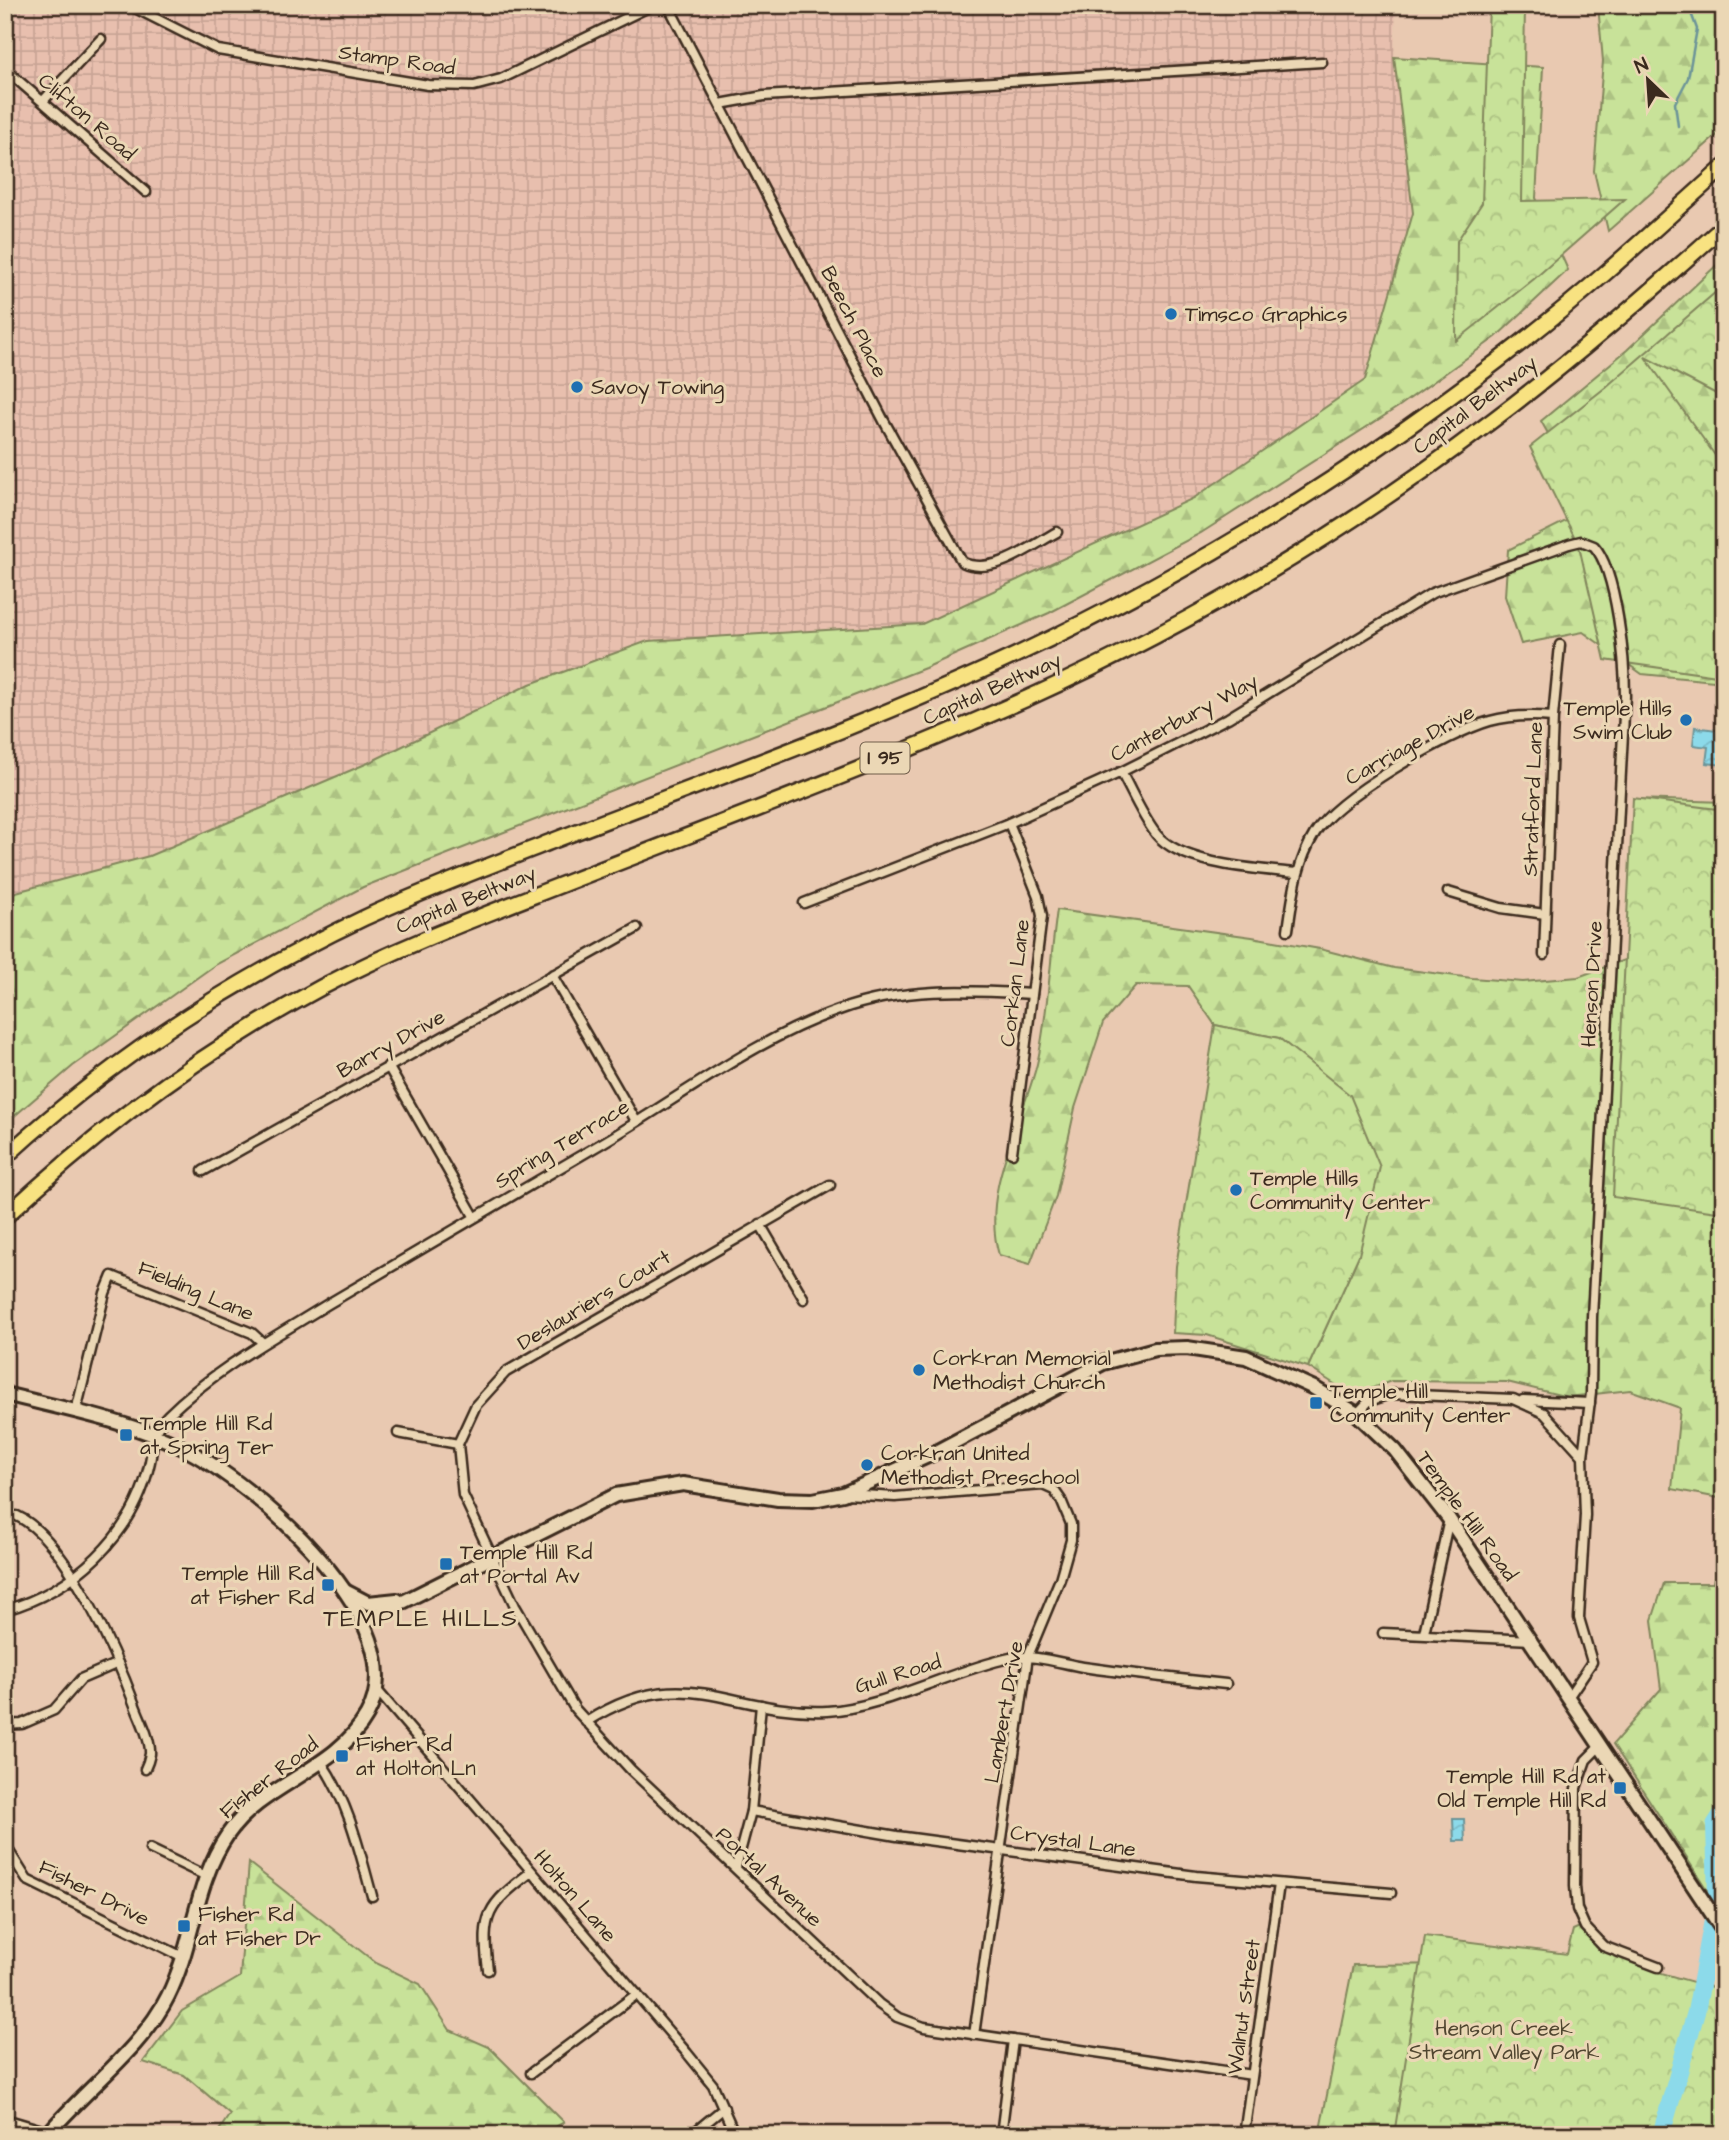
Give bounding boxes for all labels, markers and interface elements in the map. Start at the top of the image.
street label: Stamp Road [337,37,457,84]
north arrow [1614,46,1684,116]
text: N [1630,51,1653,81]
street label: Clifton Road [32,66,142,168]
street label: Beech Place [813,261,895,383]
place label: Timsco Graphics [1185,300,1348,330]
marker: Timsco Graphics [1163,306,1179,322]
street label: Capital Beltway [1407,348,1545,463]
place label: Savoy Towing [591,373,724,404]
marker: Savoy Towing [569,379,585,395]
street label: Capital Beltway [918,645,1067,734]
street label: Canterbury Way [1105,667,1264,771]
place label: Temple Hills Swim Club [1563,694,1672,747]
street label: Carriage Drive [1340,697,1481,794]
marker: Temple Hills Swim Club [1678,712,1694,728]
street label: Stratford Lane [1516,721,1550,877]
road number: I 95 [860,743,910,774]
street label: Capital Beltway [392,859,541,943]
street label: Corkan Lane [993,918,1037,1048]
street label: Henson Drive [1574,920,1610,1048]
street label: Barry Drive [332,1002,451,1087]
street label: Spring Terrace [489,1092,636,1197]
place label: Temple Hills Community Center [1250,1164,1431,1219]
marker: Temple Hills Community Center [1228,1182,1244,1198]
street label: Deslauriers Court [512,1242,677,1357]
street label: Fielding Lane [133,1254,258,1330]
place label: Corkran Memorial Methodist Church [933,1344,1111,1397]
marker: Corkran Memorial Methodist Church [911,1362,927,1378]
place label: Temple Hill Community Center [1330,1377,1511,1432]
marker: Temple Hill Community Center [1308,1395,1324,1411]
place label: Temple Hill Rd at Spring Ter [140,1409,274,1464]
marker: Temple Hill Rd at Spring Ter [118,1427,134,1443]
place label: Corkran United Methodist Preschool [881,1439,1079,1492]
street label: Temple Hill Road [1409,1445,1524,1588]
marker: Corkran United Methodist Preschool [859,1457,875,1473]
place label: Temple Hill Rd at Portal Av [460,1538,592,1591]
marker: Temple Hill Rd at Portal Av [438,1556,454,1572]
place label: Temple Hill Rd at Fisher Rd [182,1559,314,1612]
marker: Temple Hill Rd at Fisher Rd [320,1577,336,1593]
district label: TEMPLE HILLS [323,1602,519,1636]
street label: Lambert Drive [977,1639,1031,1785]
street label: Gull Road [851,1647,945,1701]
street label: Fisher Road [213,1730,325,1826]
place label: Fisher Rd at Holton Ln [356,1730,476,1783]
marker: Fisher Rd at Holton Ln [334,1748,350,1764]
place label: Temple Hill Rd at Old Temple Hill Rd [1437,1762,1607,1816]
marker: Temple Hill Rd at Old Temple Hill Rd [1612,1780,1628,1796]
street label: Crystal Lane [1008,1818,1138,1866]
street label: Portal Avenue [709,1820,829,1934]
street label: Holton Lane [527,1843,623,1949]
street label: Fisher Drive [34,1853,154,1933]
place label: Fisher Rd at Fisher Dr [198,1900,321,1953]
marker: Fisher Rd at Fisher Dr [176,1918,192,1934]
street label: Walnut Street [1220,1937,1268,2077]
park label: Henson Creek Stream Valley Park [1409,2014,1599,2069]

